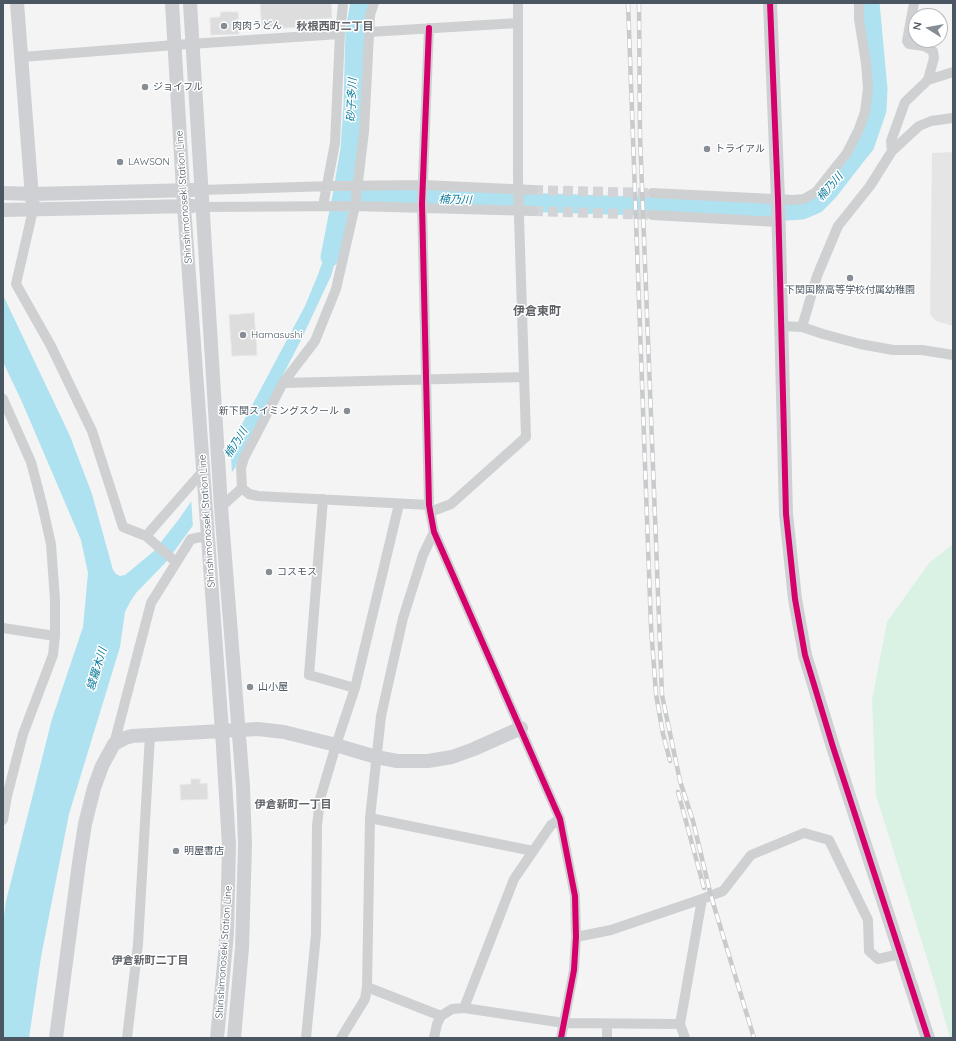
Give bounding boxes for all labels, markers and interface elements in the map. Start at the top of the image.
north arrow [908,8,948,48]
place label: 肉肉うどん [232,20,282,32]
district label: 秋根西町二丁目 [297,20,373,34]
marker: 肉肉うどん [219,21,229,31]
text: N [910,21,925,31]
water label: 砂子多川 [344,78,360,122]
place label: ジョイフル [153,81,203,93]
marker: ジョイフル [140,82,150,92]
street label: Shinshimonoseki Station Line [173,130,195,264]
place label: トライアル [715,143,765,155]
marker: トライアル [702,144,712,154]
place label: LAWSON [128,156,170,168]
marker: LAWSON [115,157,125,167]
water label: 楠乃川 [814,170,846,204]
water label: 楠乃川 [438,193,472,207]
marker: 下関国際高等学校付属幼稚園 [845,273,855,283]
place label: 下関国際高等学校付属幼稚園 [785,284,915,296]
district label: 伊倉東町 [513,304,561,318]
place label: Hamasushi [251,329,302,341]
marker: Hamasushi [238,330,248,340]
place label: 新下関スイミングスクール [219,405,339,417]
marker: 新下関スイミングスクール [342,406,352,416]
water label: 楠乃川 [222,426,250,460]
street label: Shinshimonoseki Station Line [196,454,218,588]
place label: コスモス [277,566,317,578]
marker: コスモス [264,567,274,577]
water label: 綾羅木川 [84,646,110,692]
place label: 山小屋 [258,681,288,693]
marker: 山小屋 [245,682,255,692]
district label: 伊倉新町一丁目 [255,798,331,812]
place label: 明屋書店 [184,845,224,857]
marker: 明屋書店 [171,846,181,856]
street label: Shinshimonoseki Station Line [213,885,235,1019]
district label: 伊倉新町二丁目 [112,954,188,968]

